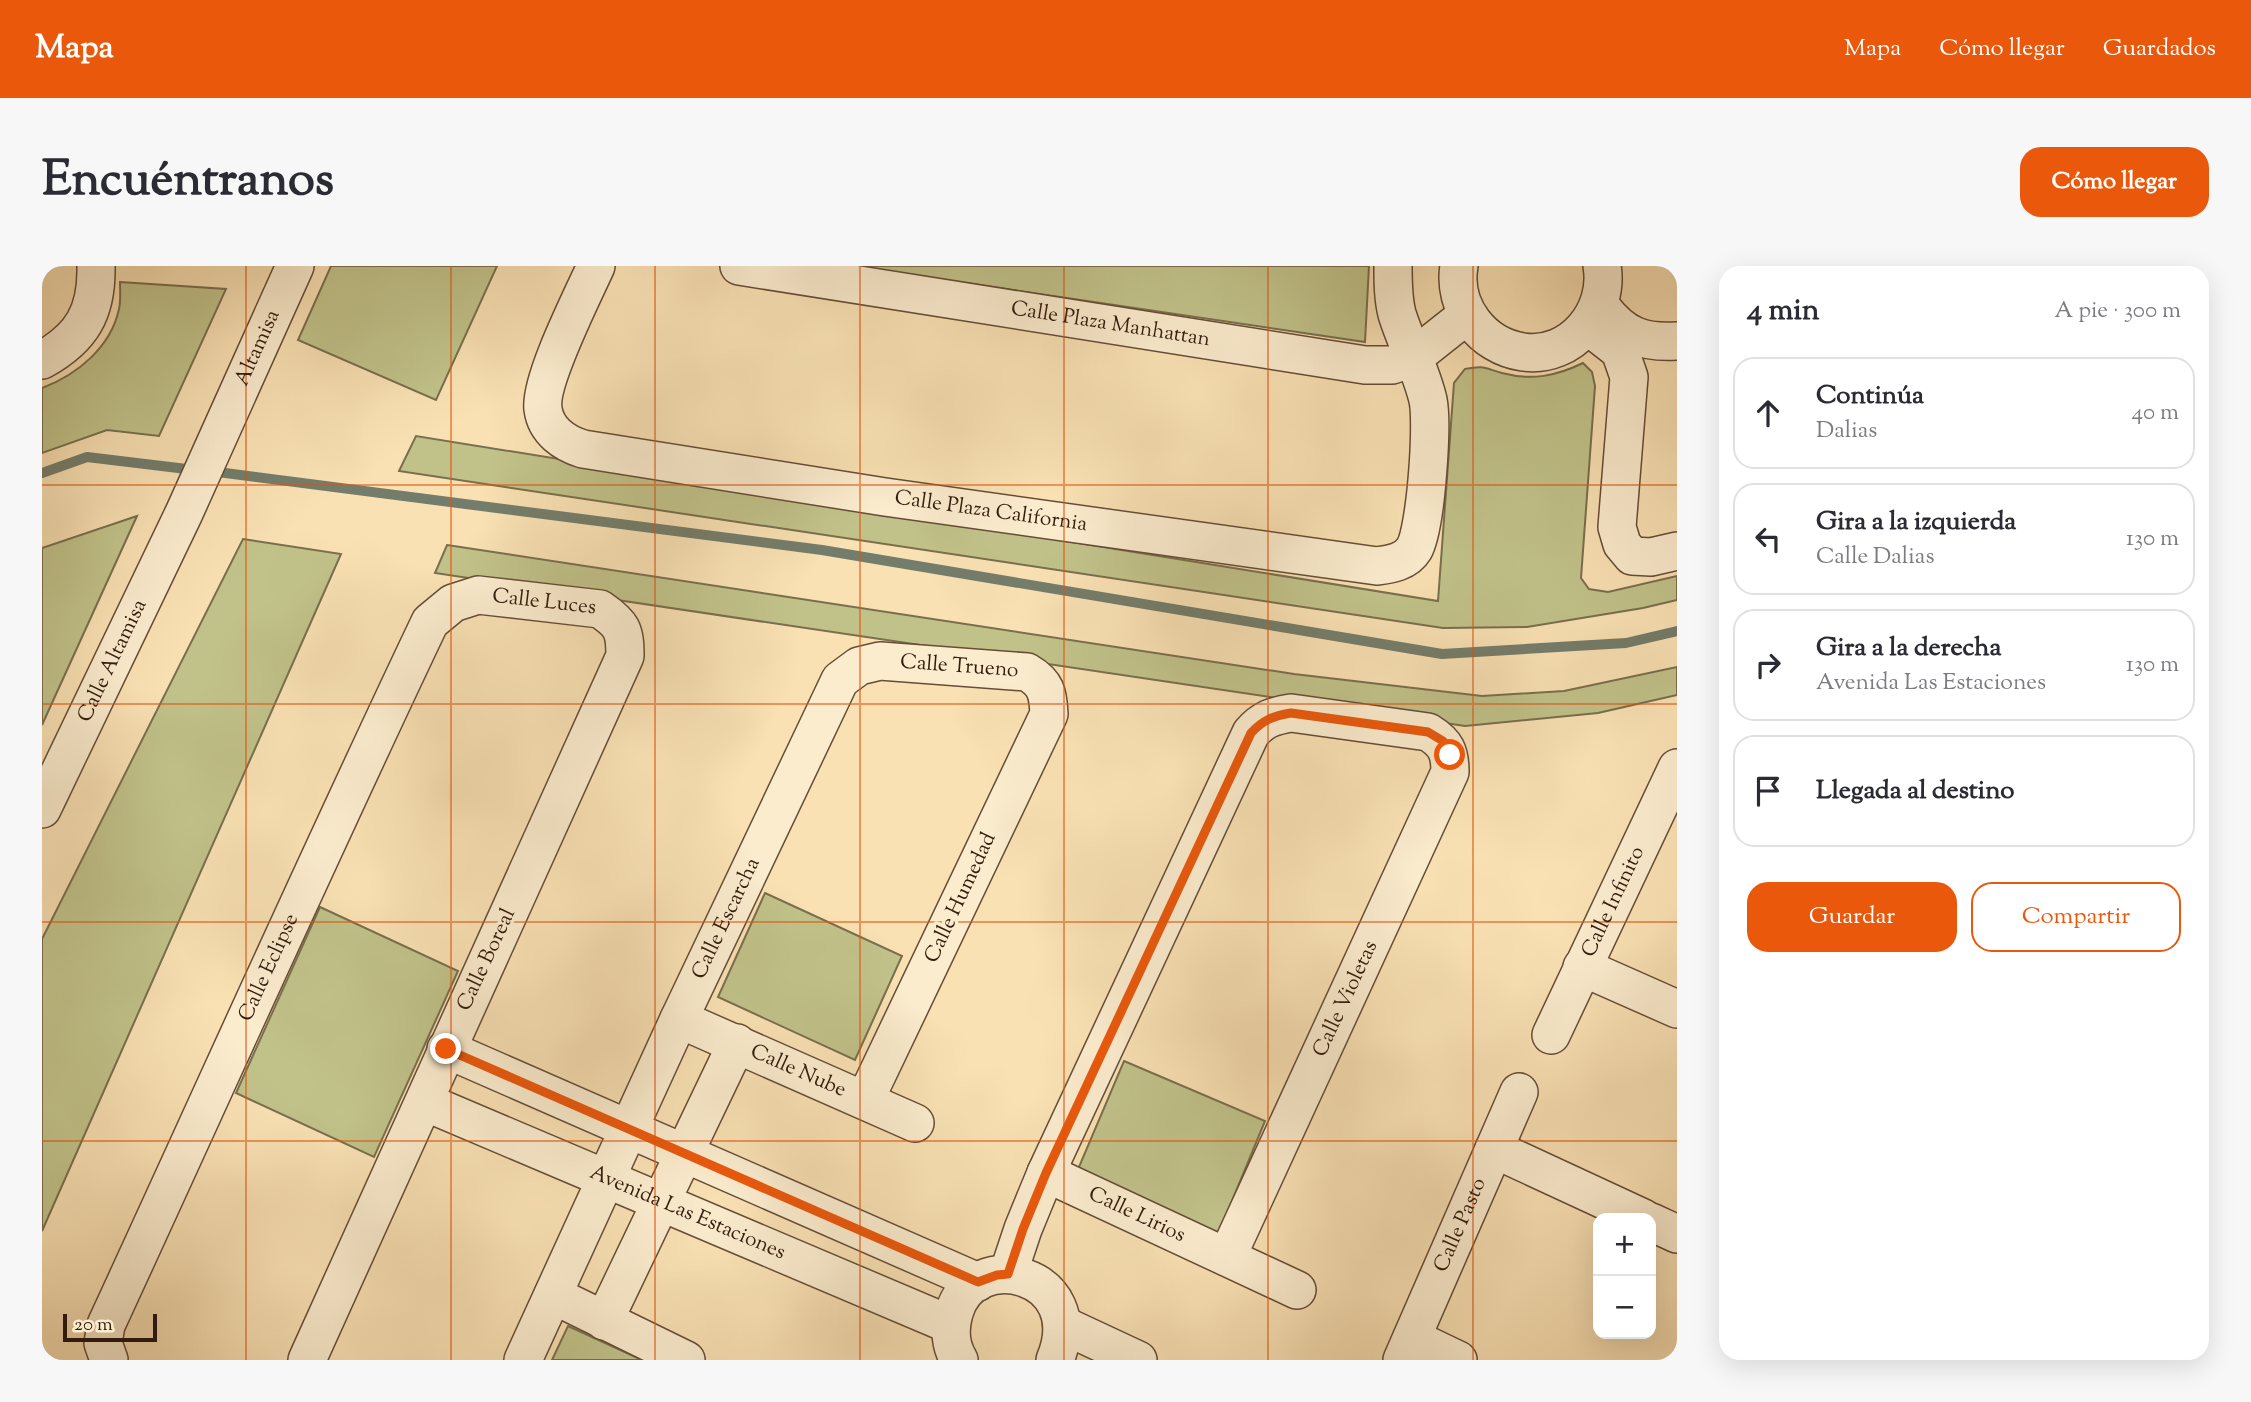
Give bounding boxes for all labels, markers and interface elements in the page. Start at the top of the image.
text: Mapa [35,25,114,73]
text: Mapa [1844,32,1901,66]
text: Cómo llegar [1939,32,2065,66]
text: Guardados [2103,32,2216,66]
text: Encuéntranos [42,147,334,217]
button: Cómo llegar [2020,147,2209,217]
text: 4 min [1747,290,1820,333]
street label: Calle Plaza Manhattan [1009,294,1212,355]
text: A pie · 300 m [2055,295,2181,328]
street label: Altamisa [228,305,288,391]
text: Continúa [1816,378,1924,415]
icon: ahead [1749,394,1787,432]
text: 40 m [2132,397,2179,430]
text: Dalias [1816,415,1877,448]
street label: Calle Plaza California [893,484,1089,540]
text: Gira a la izquierda [1816,504,2016,541]
icon: left [1749,520,1787,558]
text: 130 m [2126,523,2179,556]
text: Calle Dalias [1816,541,1934,574]
street label: Calle Luces [491,582,598,623]
street label: Calle Altamisa [71,594,155,728]
text: Gira a la derecha [1816,630,2001,667]
icon: right [1749,646,1787,684]
street label: Calle Trueno [899,648,1020,686]
text: 130 m [2126,649,2179,682]
text: Avenida Las Estaciones [1816,667,2046,700]
route start [1434,739,1465,770]
icon: arrive [1749,772,1787,810]
text: Llegada al destino [1816,773,2014,810]
street label: Calle Humedad [918,828,1004,968]
street label: Calle Infinito [1575,841,1653,963]
street label: Calle Escarcha [685,853,768,984]
button: Guardar [1747,882,1957,952]
button: Compartir [1971,882,2181,952]
street label: Calle Boreal [450,904,524,1016]
street label: Calle Eclipse [232,909,307,1027]
street label: Calle Violetas [1306,936,1386,1062]
route end [430,1033,461,1064]
street label: Calle Nube [745,1037,851,1106]
street label: Avenida Las Estaciones [585,1158,790,1268]
street label: Calle Pasto [1427,1173,1495,1277]
street label: Calle Lirios [1083,1180,1190,1251]
map controls [1593,1213,1656,1339]
button: + [1593,1213,1656,1276]
button: − [1593,1276,1656,1339]
scale bar [63,1311,158,1343]
text: 20 m [74,1312,113,1339]

